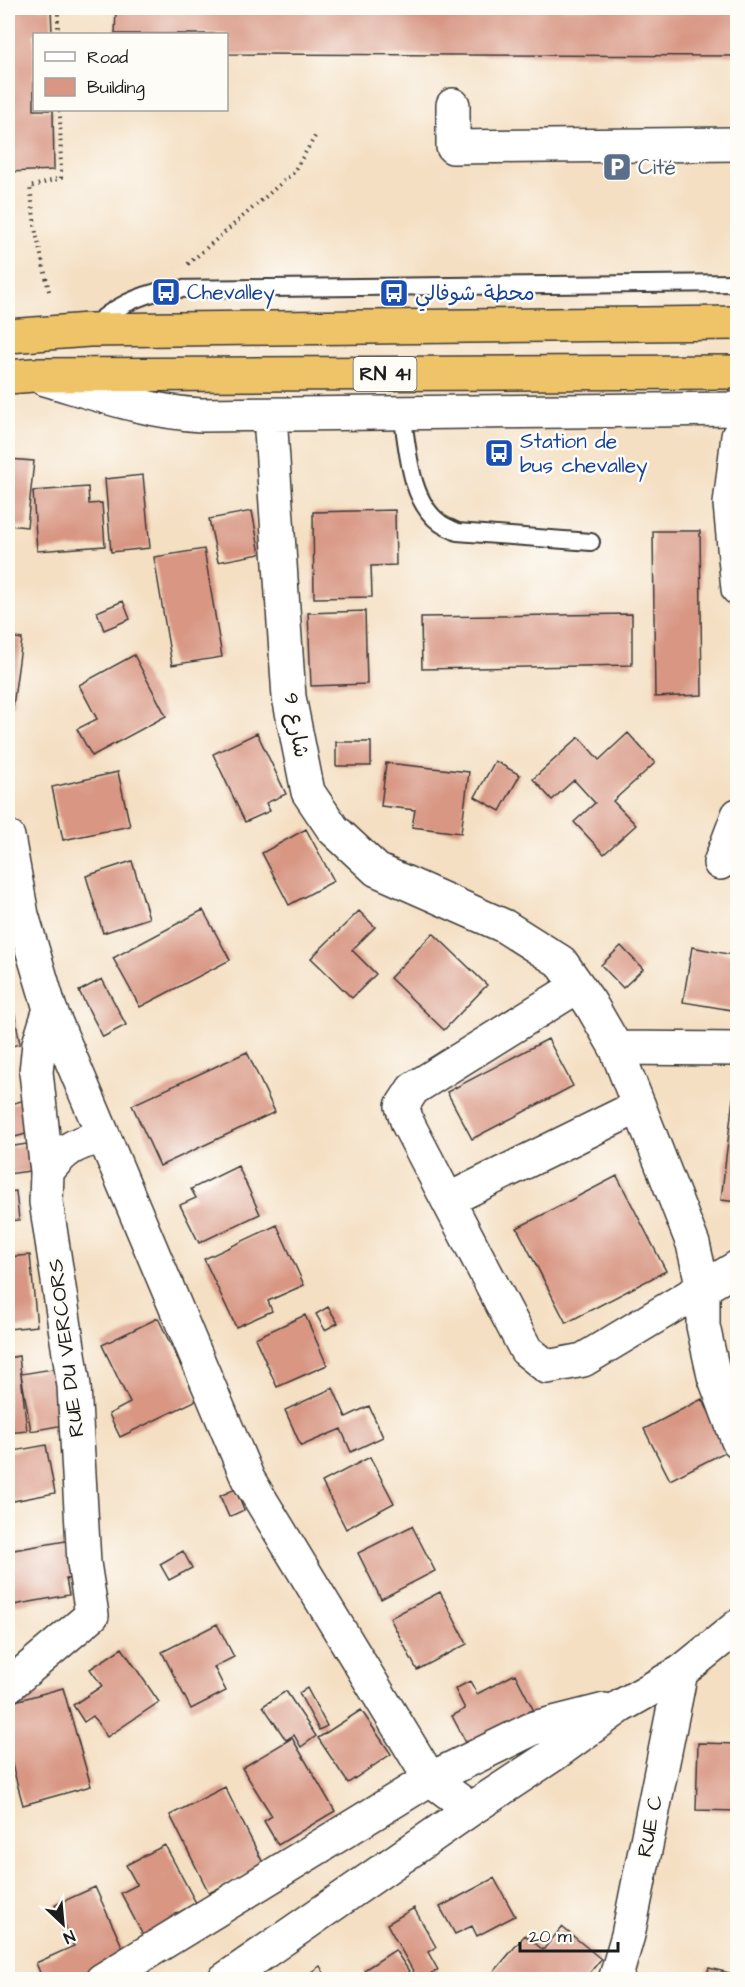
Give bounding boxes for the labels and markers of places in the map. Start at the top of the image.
parking icon: Cité [601,151,633,183]
place label: Cité [638,153,676,182]
bus stop icon: Chevalley [150,276,182,308]
bus stop icon: محطة شوفالي [378,277,410,309]
place label: Chevalley [187,278,275,309]
place label: محطة شوفالي [415,279,535,312]
place label: Station de bus chevalley [520,427,648,482]
bus stop icon: Station de bus chevalley [483,437,515,469]

